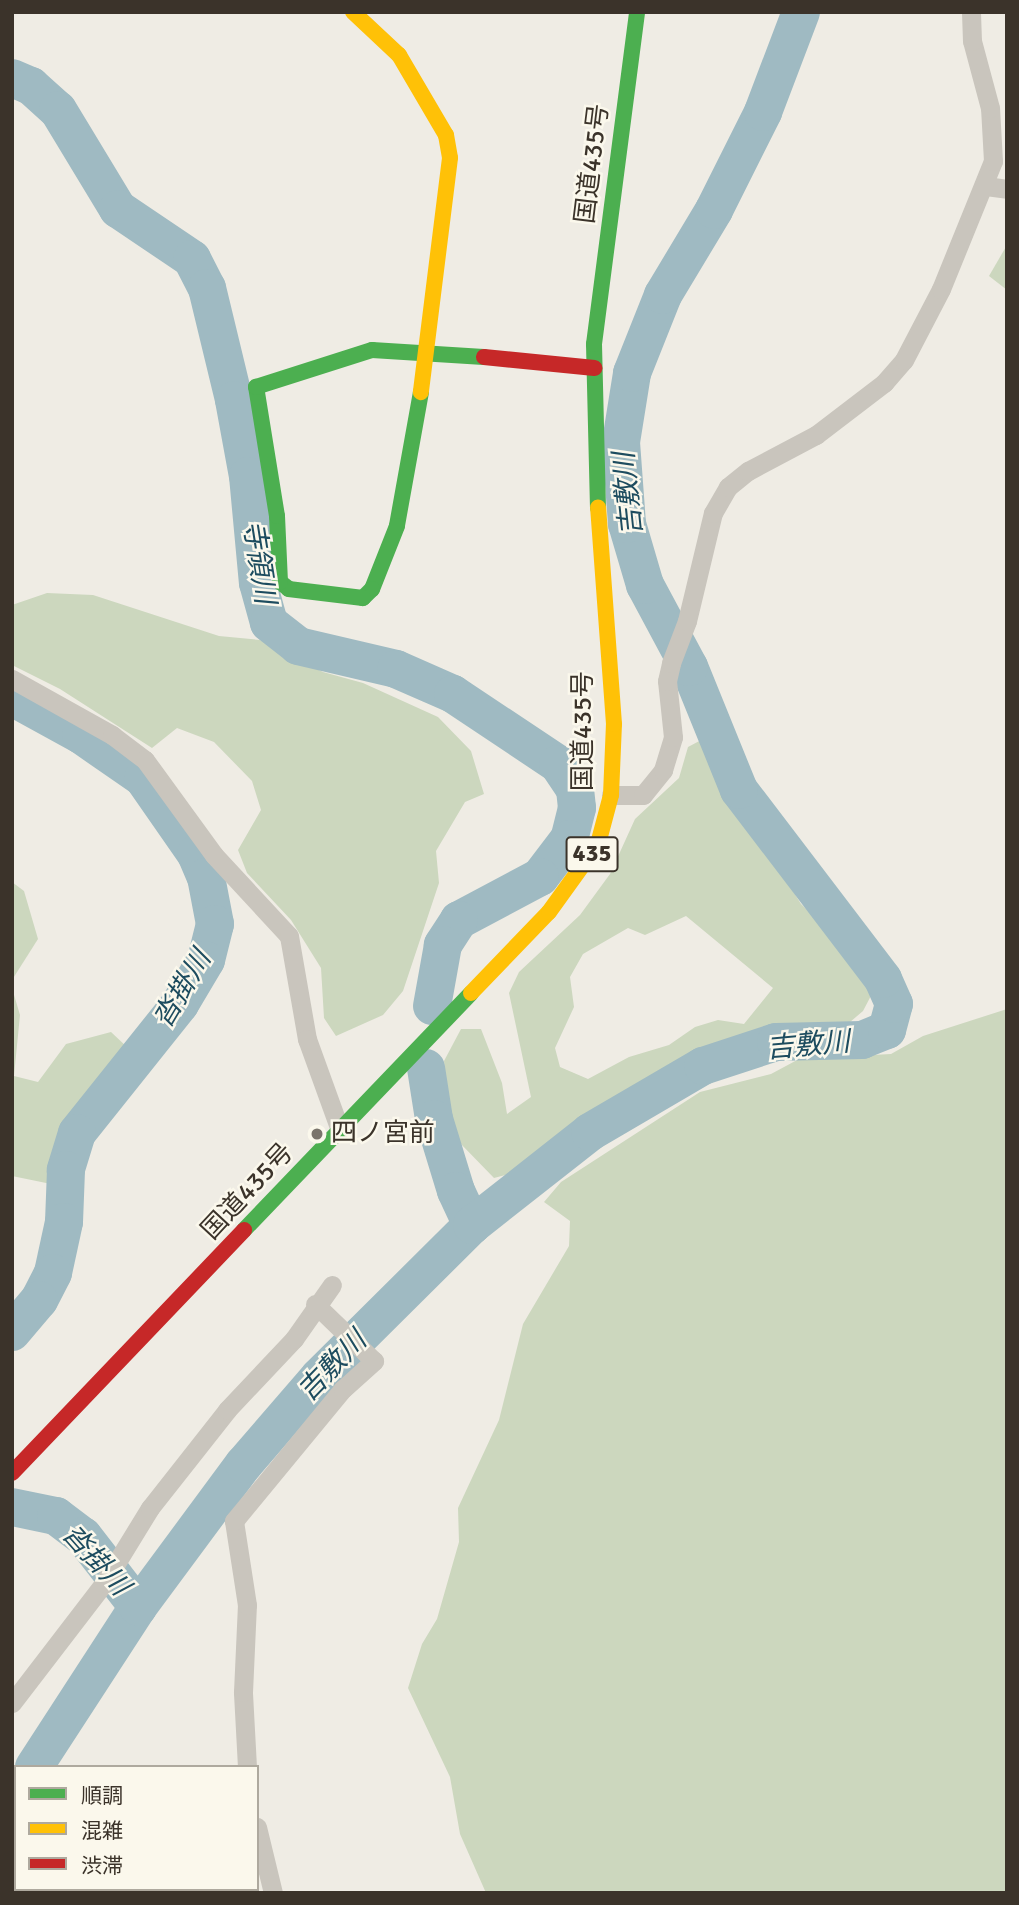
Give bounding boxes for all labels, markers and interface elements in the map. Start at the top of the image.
street label: 国道435号 [570,102,616,226]
water label: 吉敷川 [607,450,649,538]
water label: 寺領川 [236,518,282,606]
street label: 国道435号 [568,671,600,791]
road number: 435 [564,834,620,874]
water label: 沓掛川 [146,944,218,1034]
water label: 吉敷川 [765,1025,851,1065]
place label: 四ノ宮前 [331,1118,435,1150]
marker: 四ノ宮前 [309,1126,325,1142]
street label: 国道435号 [196,1137,300,1247]
water label: 吉敷川 [291,1324,373,1408]
water label: 沓掛川 [55,1518,137,1602]
legend [14,1765,259,1891]
text: 順調 [81,1783,123,1809]
text: 混雑 [81,1818,123,1844]
text: 渋滞 [81,1853,123,1879]

